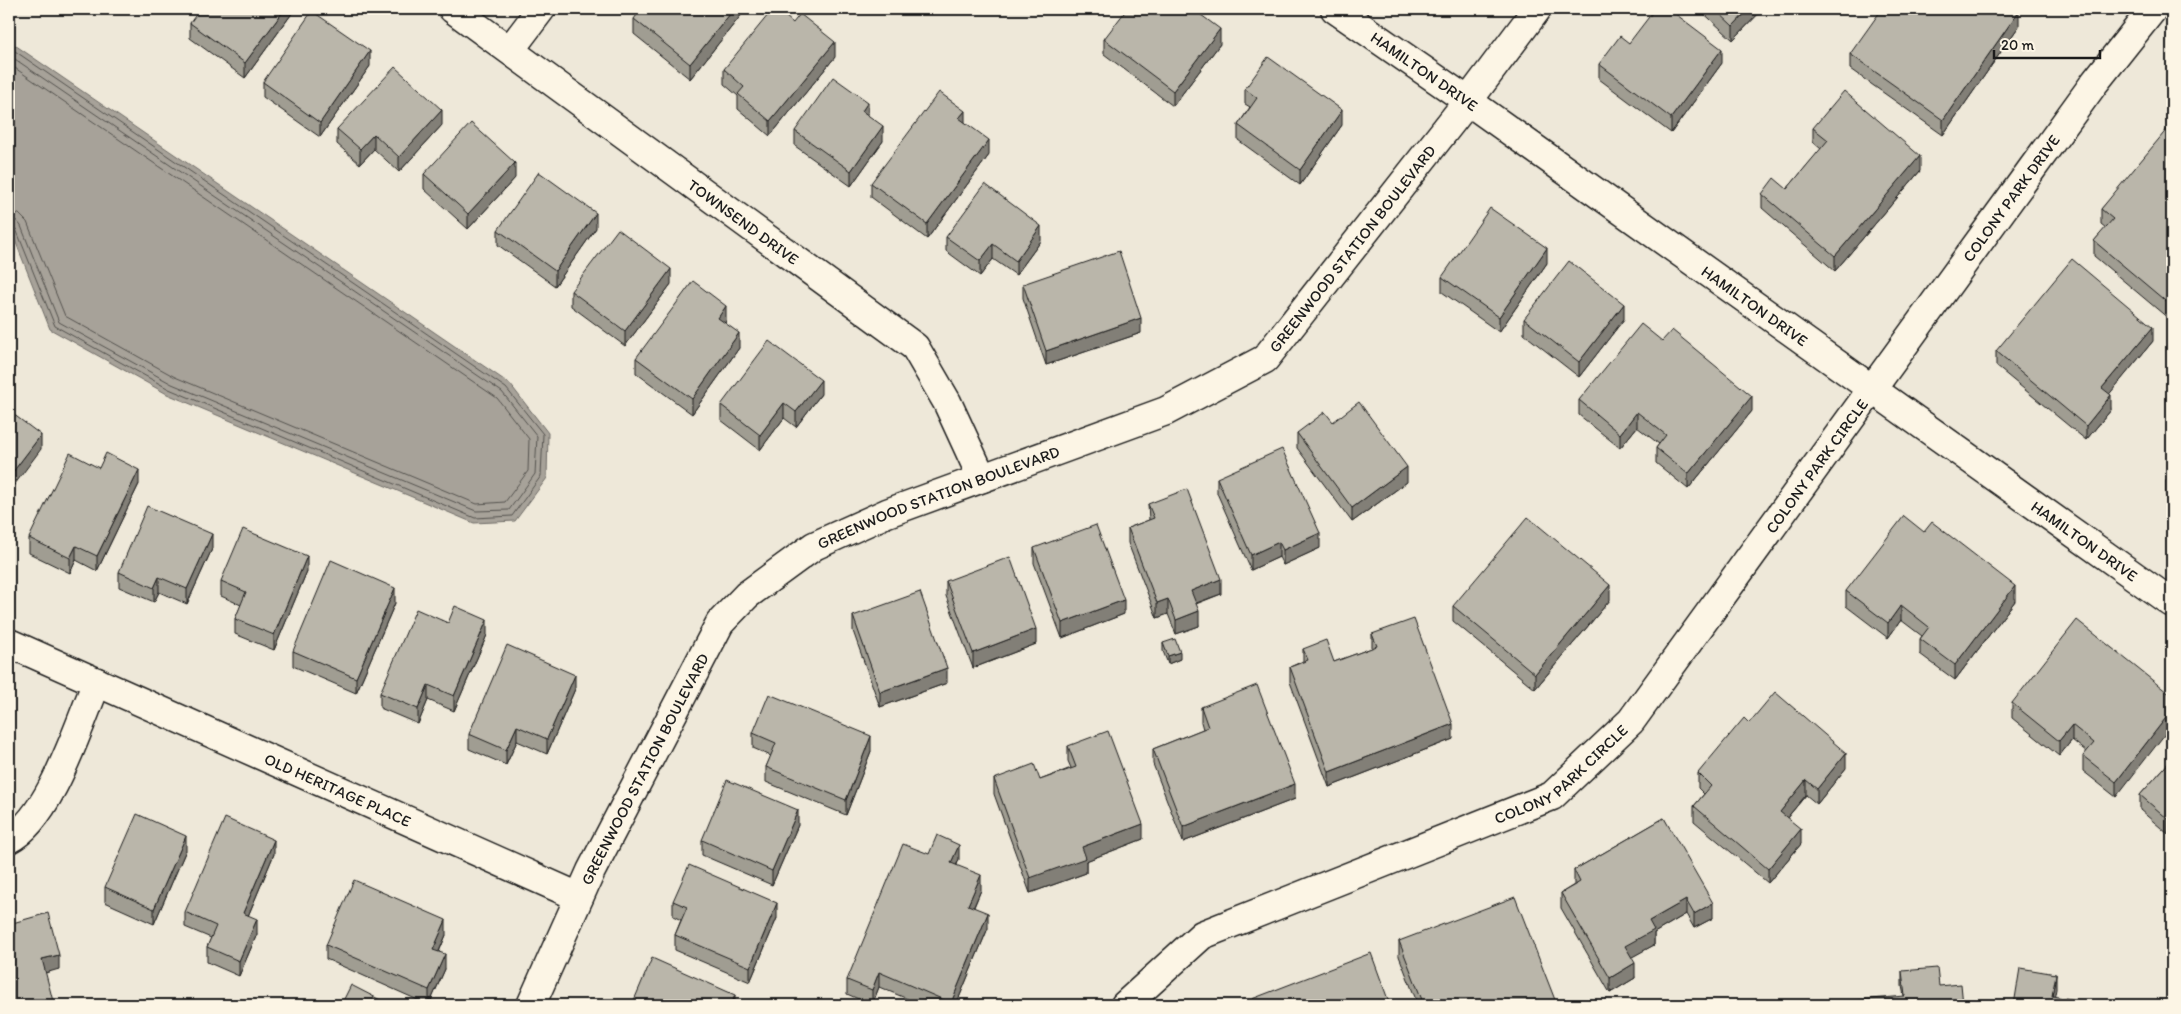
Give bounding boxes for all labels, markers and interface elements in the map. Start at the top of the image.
street label: HAMILTON DRIVE [1367,27,1482,115]
scale bar [1994,28,2100,60]
text: 20 m [2001,36,2035,54]
street label: COLONY PARK DRIVE [1958,131,2063,265]
street label: GREENWOOD STATION BOULEVARD [1265,141,1439,356]
street label: TOWNSEND DRIVE [684,175,803,268]
street label: HAMILTON DRIVE [1698,261,1812,350]
street label: COLONY PARK CIRCLE [1761,395,1872,537]
street label: GREENWOOD STATION BOULEVARD [814,441,1062,553]
street label: HAMILTON DRIVE [2028,496,2141,585]
street label: GREENWOOD STATION BOULEVARD [577,650,712,888]
street label: COLONY PARK CIRCLE [1491,720,1631,828]
street label: OLD HERITAGE PLACE [262,749,414,831]

